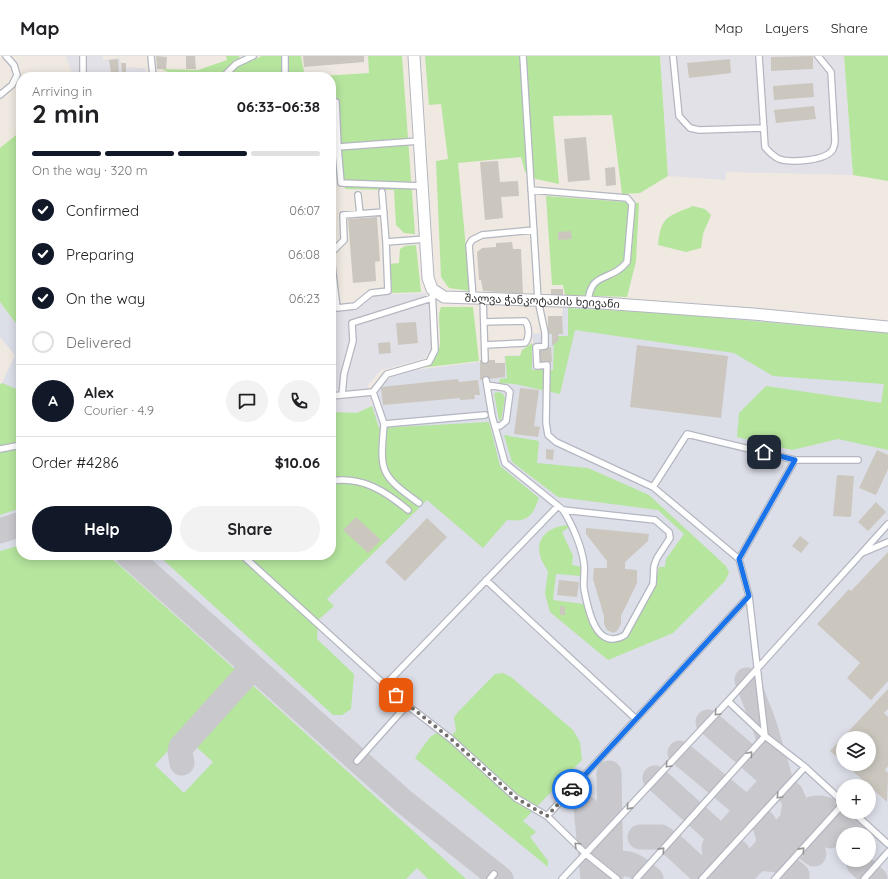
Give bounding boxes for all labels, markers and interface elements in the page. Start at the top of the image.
text: Map [20,16,59,40]
text: Map [714,19,743,37]
text: Layers [765,19,809,37]
text: Share [831,19,868,37]
text: Arriving in [32,83,92,99]
text: 2 min [32,97,100,130]
text: 06:33–06:38 [237,97,320,116]
text: On the way · 320 m [32,162,148,178]
icon: check [32,199,54,221]
text: Confirmed [66,201,139,220]
text: 06:07 [289,202,320,218]
icon: check [32,243,54,265]
text: Preparing [66,245,134,264]
text: 06:08 [288,246,320,262]
icon: check [32,287,54,309]
text: On the way [66,289,145,308]
text: 06:23 [289,290,320,306]
street label: შალვა ჭანკოტაძის ხეივანი [464,291,620,311]
text: Delivered [66,333,131,352]
button: chat [226,380,268,422]
button: phone [278,380,320,422]
text: Alex [84,383,114,402]
text: A [48,391,58,410]
text: Courier · 4.9 [84,402,154,418]
pin [747,435,781,469]
icon: home [753,441,775,463]
text: Order #4286 [32,453,119,472]
text: $10.06 [275,453,320,472]
button: Help [32,506,172,552]
button: Share [180,506,320,552]
pin [379,678,413,712]
icon: bag [385,684,407,706]
one-way arrow [714,708,722,716]
map controls [836,731,876,867]
button: layers [836,731,876,771]
one-way arrow [745,751,752,759]
one-way arrow [665,761,672,768]
courier [552,769,592,809]
icon: car [561,778,583,800]
button: + [836,779,876,819]
one-way arrow [776,791,783,799]
one-way arrow [626,802,634,810]
button: − [836,827,876,867]
one-way arrow [574,842,582,850]
one-way arrow [657,847,665,855]
one-way arrow [797,847,804,855]

